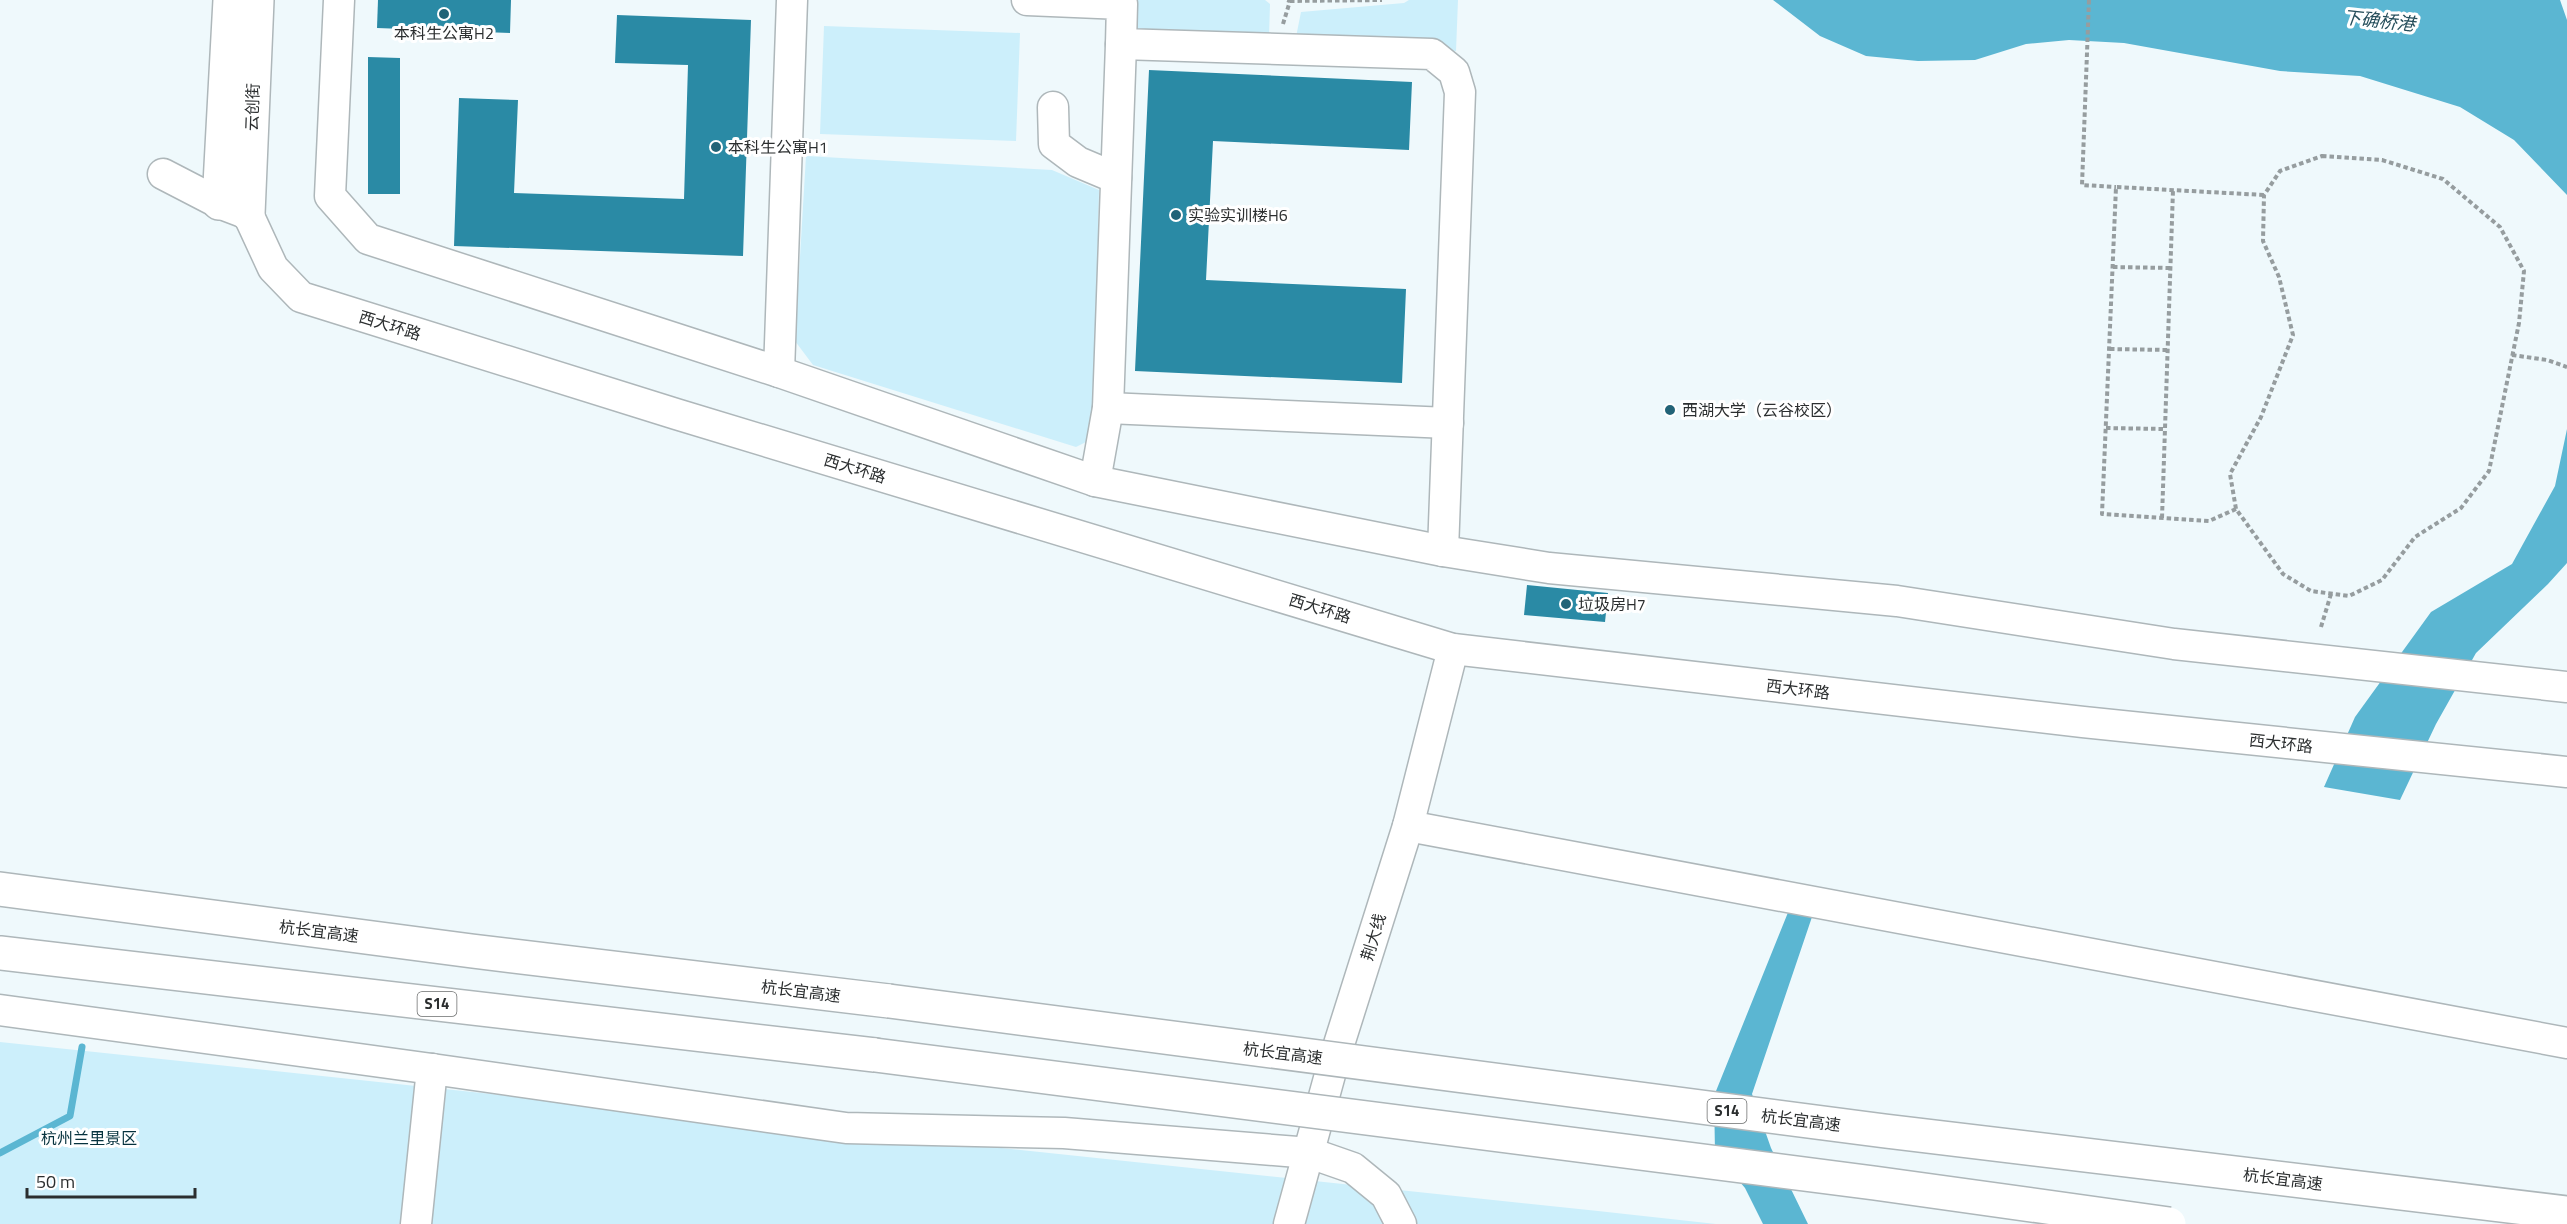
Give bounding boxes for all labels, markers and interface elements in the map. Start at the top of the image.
water label: 下确桥港 [2342,3,2419,38]
marker: 本科生公寓H2 [437,7,451,21]
place label: 本科生公寓H2 [394,21,494,45]
street label: 云创街 [239,83,265,131]
place label: 本科生公寓H1 [728,135,828,159]
marker: 本科生公寓H1 [709,140,723,154]
place label: 实验实训楼H6 [1188,203,1288,227]
marker: 实验实训楼H6 [1169,208,1183,222]
street label: 西大环路 [356,304,424,346]
place label: 西湖大学（云谷校区） [1682,398,1842,422]
marker: 西湖大学（云谷校区） [1663,403,1677,417]
street label: 西大环路 [821,447,889,489]
street label: 西大环路 [1286,587,1354,629]
place label: 垃圾房H7 [1578,592,1646,616]
marker: 垃圾房H7 [1559,597,1573,611]
street label: 西大环路 [1765,673,1831,705]
street label: 西大环路 [2248,728,2314,758]
street label: 荆大线 [1355,911,1391,963]
street label: 杭长宜高速 [278,914,360,948]
street label: 杭长宜高速 [760,974,842,1008]
road number: S14 [418,992,456,1016]
street label: 杭长宜高速 [1242,1036,1324,1070]
road number: S14 [1708,1099,1746,1123]
street label: 杭长宜高速 [1760,1103,1842,1137]
park label: 杭州兰里景区 [41,1126,137,1150]
scale bar [27,1161,195,1199]
street label: 杭长宜高速 [2242,1162,2324,1196]
text: 50 m [36,1168,75,1195]

